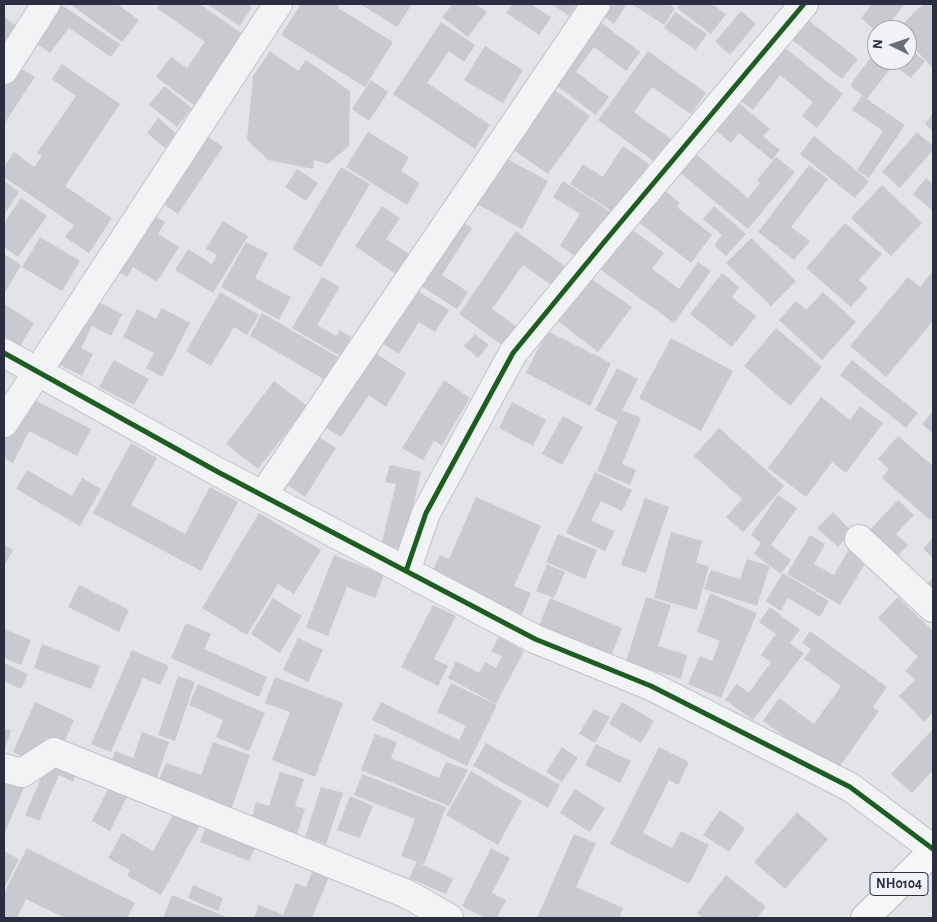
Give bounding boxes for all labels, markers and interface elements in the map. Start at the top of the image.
north arrow [867,20,917,70]
text: N [871,39,885,49]
road number: NH0104 [870,872,928,896]

